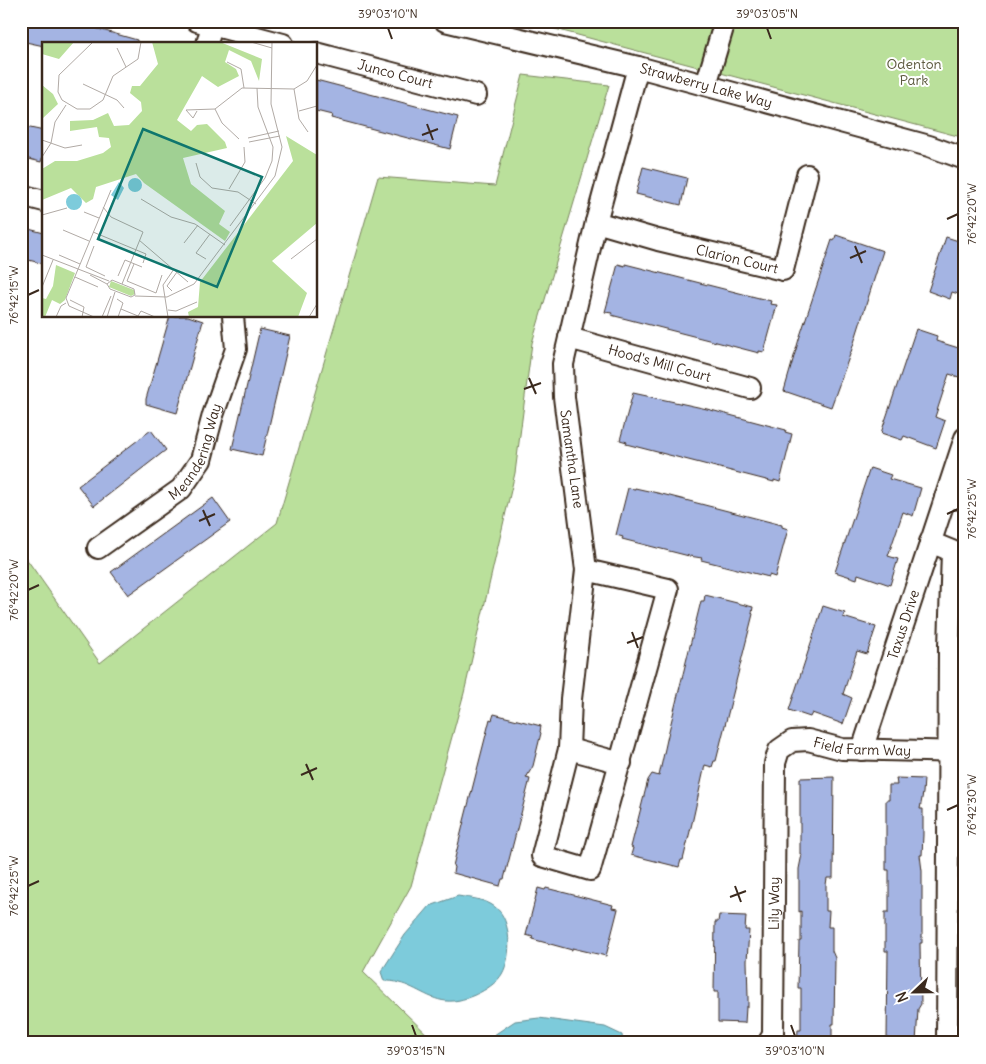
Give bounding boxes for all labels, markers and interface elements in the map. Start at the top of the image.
text: 39°03'10"N [358,6,418,21]
text: 39°03'05"N [736,6,798,21]
inset map [42,42,318,318]
street label: Junco Court [356,55,435,92]
park label: Odenton Park [886,55,942,89]
street label: Strawberry Lake Way [638,59,774,112]
text: 76°42'20"W [964,183,979,245]
street label: Clarion Court [694,240,780,278]
text: 76°42'15"W [6,265,21,324]
street label: Hood's Mill Court [606,340,713,386]
street label: Meandering Way [165,401,225,504]
street label: Samantha Lane [556,409,588,509]
text: 76°42'25"W [964,479,979,539]
text: 76°42'20"W [6,559,21,621]
street label: Taxus Drive [883,587,923,662]
street label: Field Farm Way [812,733,911,760]
text: 76°42'30"W [964,774,979,836]
text: 76°42'25"W [6,856,21,916]
street label: Lily Way [765,877,783,930]
north arrow [888,966,938,1016]
text: N [892,989,912,1005]
text: 39°03'15"N [387,1043,445,1058]
text: 39°03'10"N [765,1043,825,1058]

